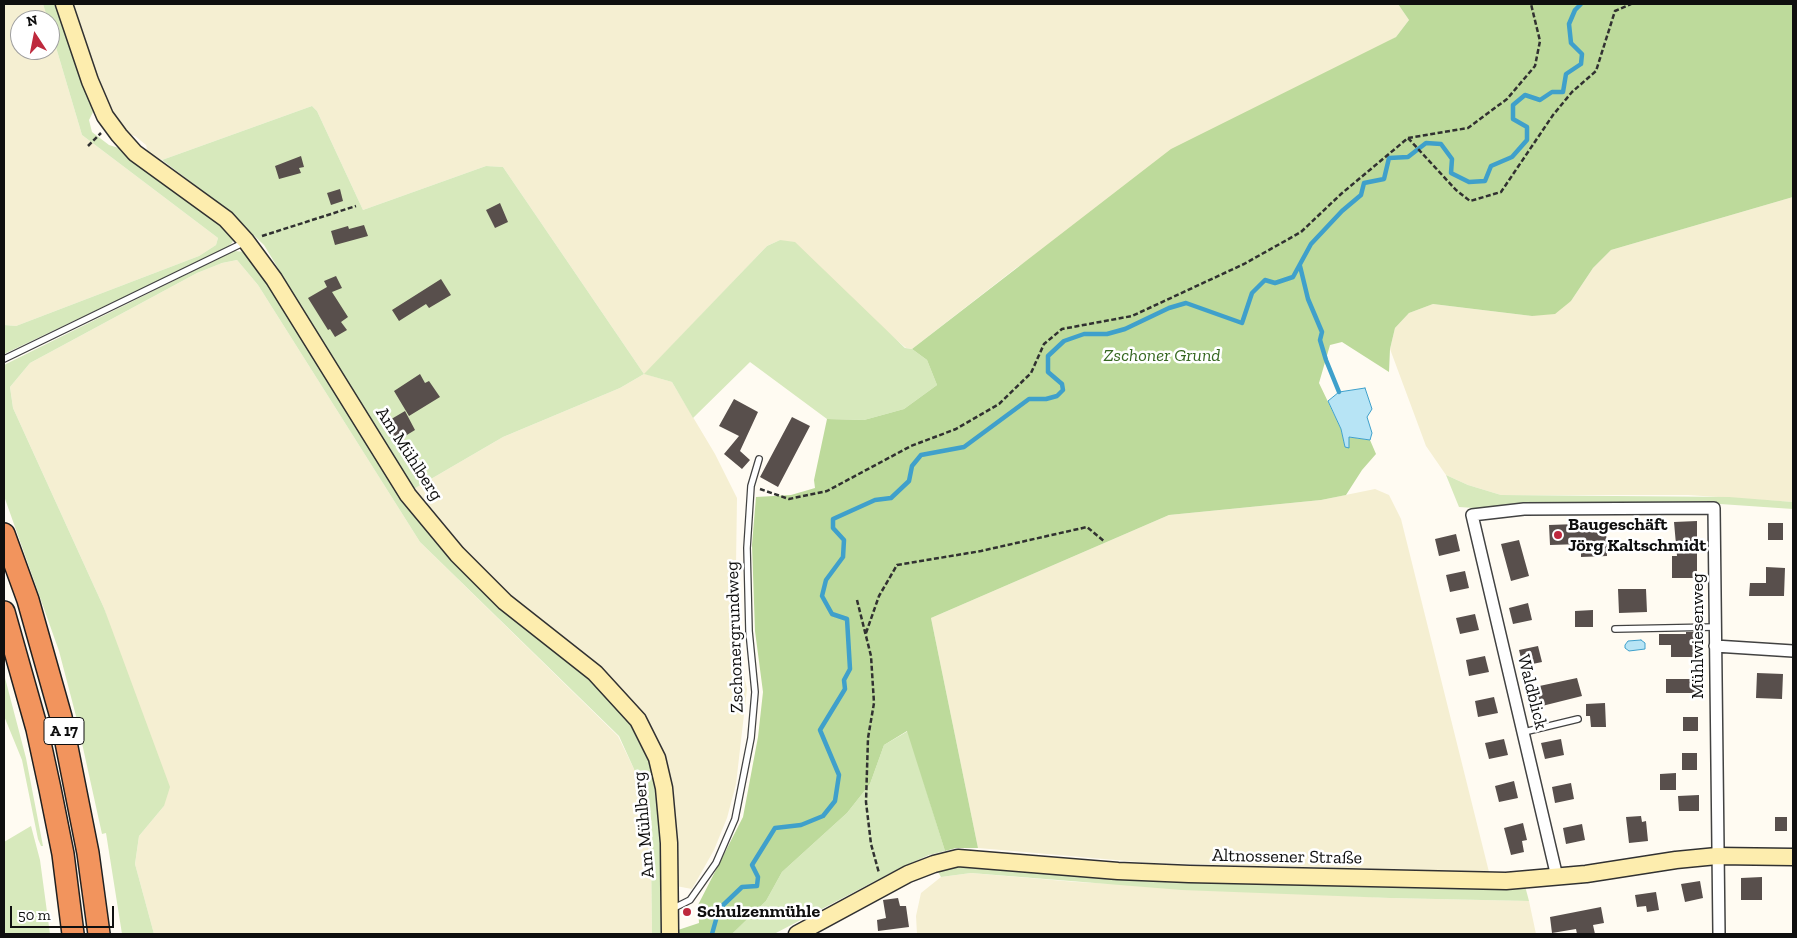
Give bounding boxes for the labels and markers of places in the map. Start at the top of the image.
place label: Baugeschäft Jörg Kaltschmidt [1568,514,1706,556]
marker: Baugeschäft Jörg Kaltschmidt [1552,529,1564,541]
place label: Schulzenmühle [697,901,820,923]
marker: Schulzenmühle [681,906,693,918]

